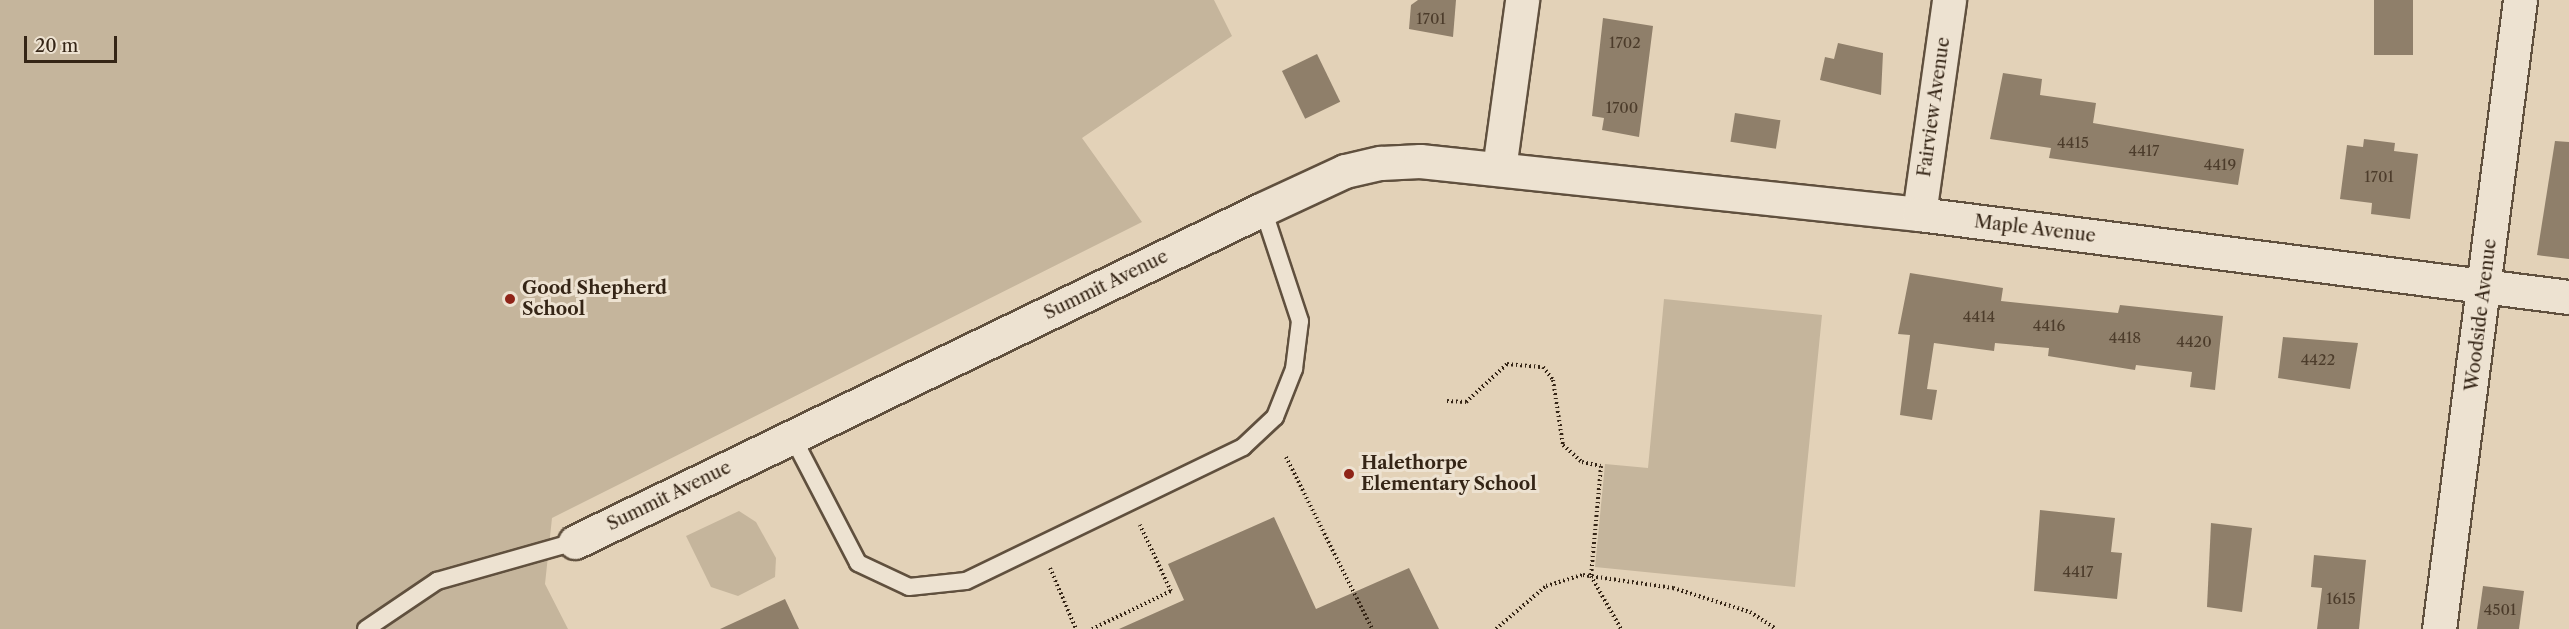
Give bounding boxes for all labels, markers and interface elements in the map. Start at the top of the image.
house number: 1701 [1416,10,1446,28]
scale bar [27,24,120,62]
house number: 1702 [1609,34,1641,52]
text: 20 m [35,35,78,57]
street label: Fairview Avenue [1913,35,1955,179]
house number: 1700 [1606,99,1638,117]
house number: 4415 [2057,134,2089,152]
house number: 4417 [2128,142,2160,160]
house number: 4419 [2204,156,2236,174]
house number: 1701 [2364,168,2394,186]
street label: Maple Avenue [1973,211,2097,247]
street label: Woodside Avenue [2461,237,2501,393]
street label: Summit Avenue [1040,245,1172,325]
place label: Good Shepherd School [522,278,667,320]
marker: Good Shepherd School [503,292,517,306]
house number: 4414 [1963,308,1995,326]
house number: 4416 [2033,317,2065,335]
house number: 4418 [2109,329,2141,347]
house number: 4420 [2176,333,2212,351]
house number: 4422 [2301,351,2335,369]
place label: Halethorpe Elementary School [1361,453,1537,496]
street label: Summit Avenue [603,456,735,536]
marker: Halethorpe Elementary School [1342,467,1356,481]
house number: 4417 [2062,563,2094,581]
house number: 1615 [2326,590,2356,608]
house number: 4501 [2484,601,2516,619]

